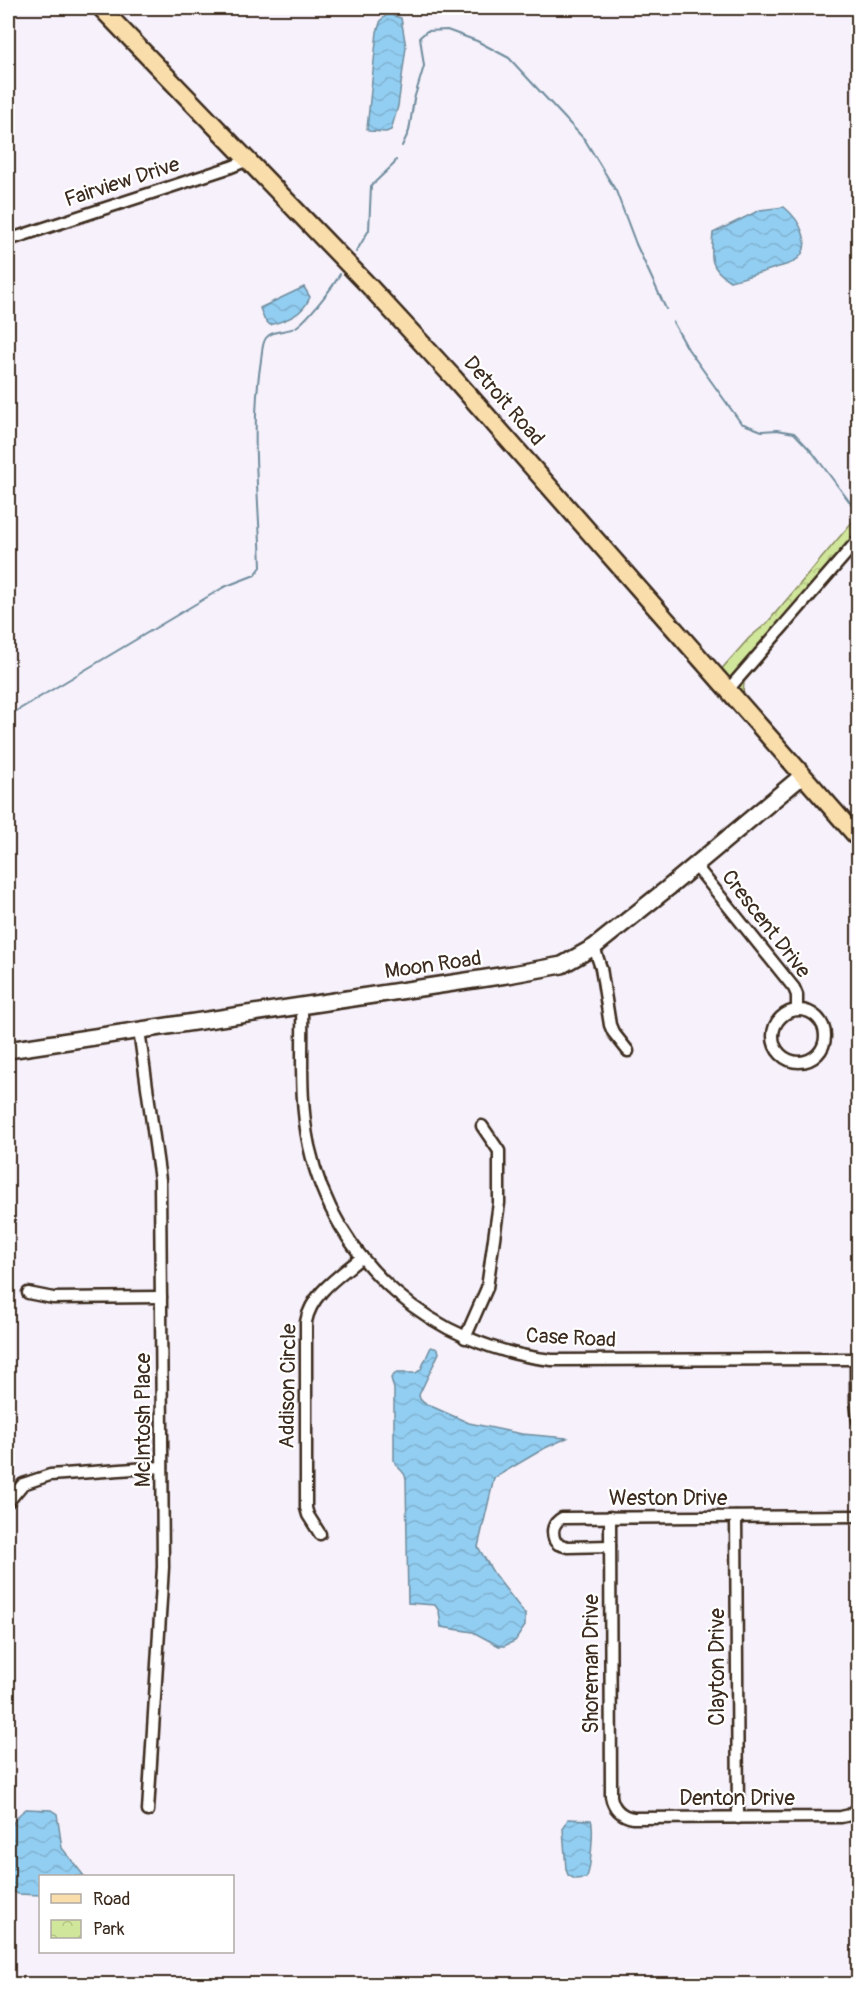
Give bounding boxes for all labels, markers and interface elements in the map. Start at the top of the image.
street label: Fairview Drive [61,151,184,213]
street label: Detroit Road [458,350,550,452]
street label: Crescent Drive [715,865,817,984]
street label: Moon Road [383,945,483,985]
street label: Case Road [525,1322,617,1354]
street label: Addison Circle [273,1323,303,1449]
street label: McIntosh Place [130,1352,157,1487]
street label: Weston Drive [609,1485,728,1512]
street label: Shoreman Drive [578,1594,605,1734]
street label: Clayton Drive [704,1608,731,1726]
street label: Denton Drive [679,1785,795,1812]
legend [39,1875,234,1953]
text: Road [93,1888,130,1911]
text: Park [93,1918,125,1941]

